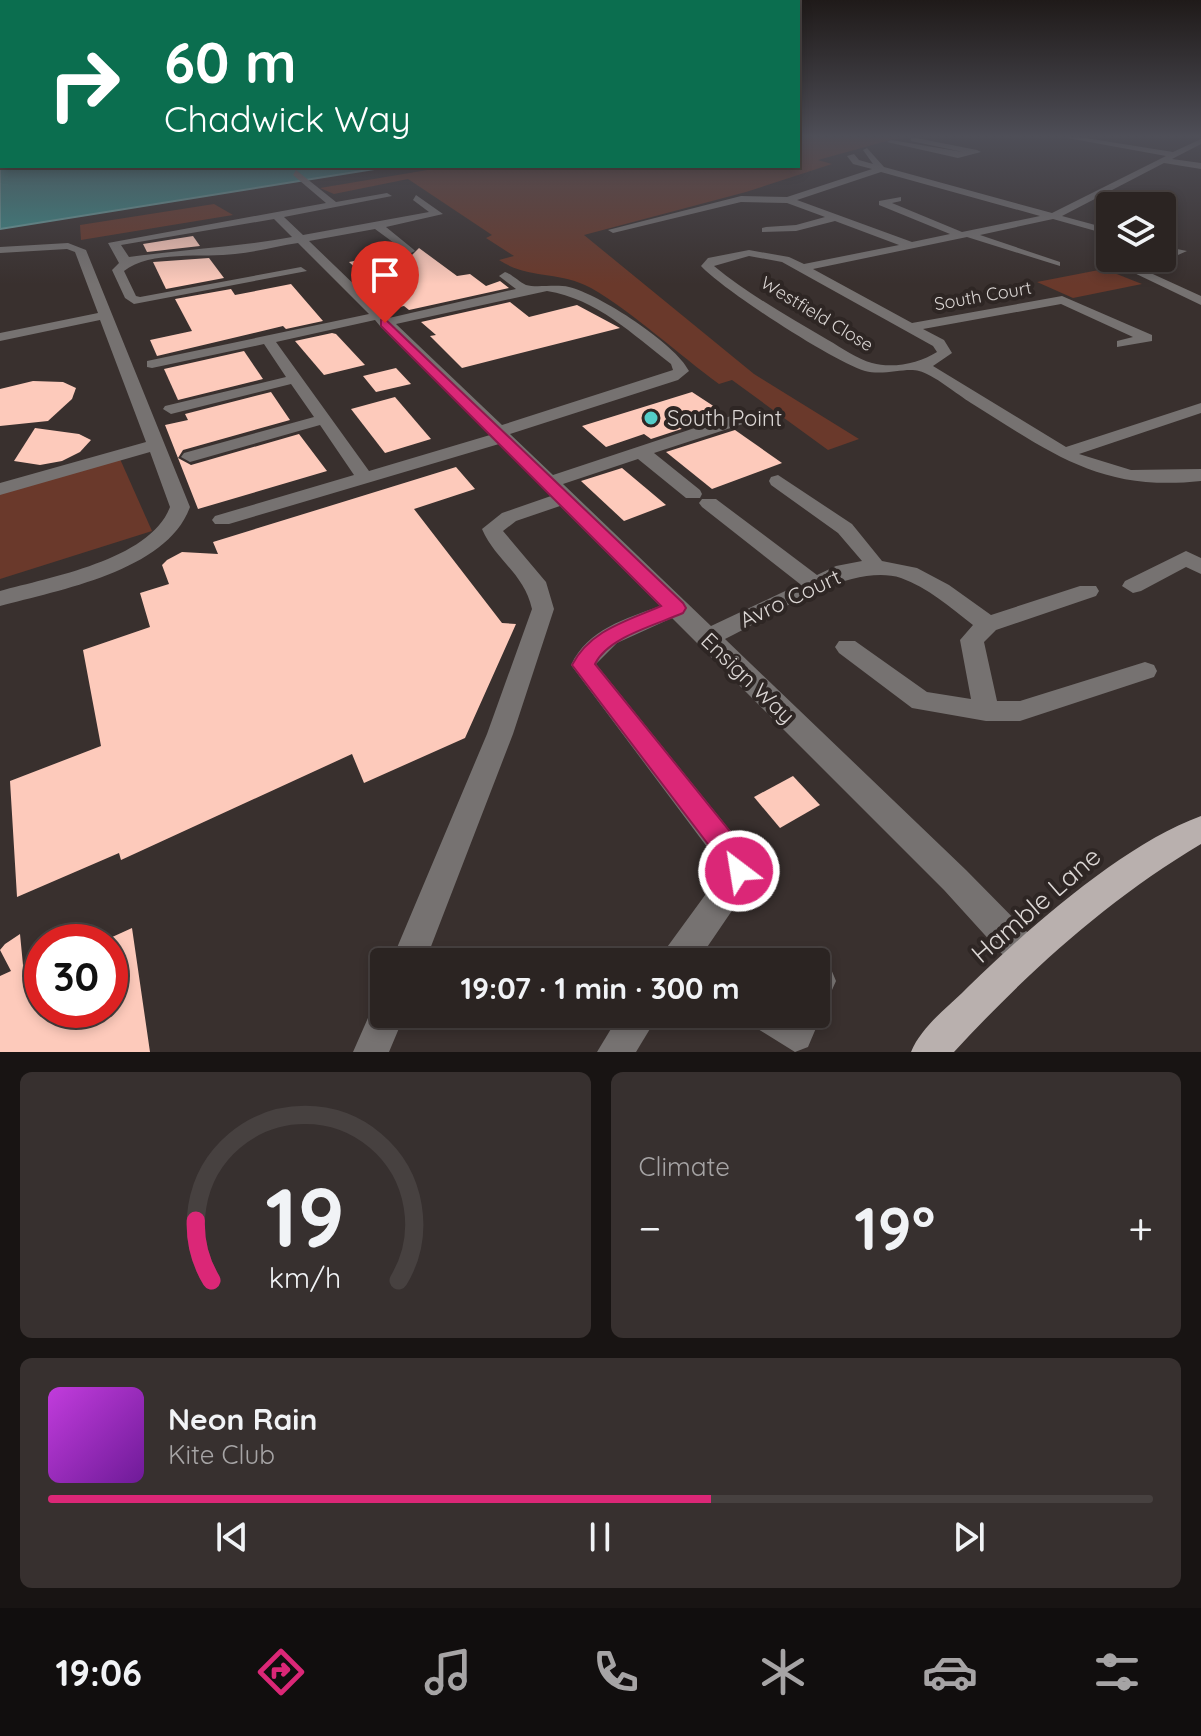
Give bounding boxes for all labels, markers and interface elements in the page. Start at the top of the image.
text: 60 m [164,27,297,97]
icon: right [32,32,136,136]
text: Chadwick Way [164,96,411,141]
map controls [1096,192,1176,272]
button: layers [1096,192,1176,272]
pin [351,241,419,323]
icon: arrive [363,253,407,297]
street label: Westfield Close [757,271,878,356]
street label: South Court [932,276,1033,315]
place label: South Point [667,404,782,432]
marker: South Point [642,409,660,427]
street label: Avro Court [735,562,845,634]
street label: Ensign Way [695,626,801,730]
position arrow [697,829,781,913]
street label: Hamble Lane [964,839,1107,970]
speed limit sign: 30 [24,924,128,1028]
text: 19:07 · 1 min · 300 m [460,969,740,1007]
text: Climate [639,1150,730,1183]
text: 19 [265,1164,345,1268]
text: 19° [854,1190,935,1265]
text: − [639,1200,661,1255]
text: + [1128,1200,1153,1255]
text: km/h [269,1259,342,1295]
text: Neon Rain [168,1400,317,1438]
text: Kite Club [168,1438,275,1471]
icon: previous [210,1515,254,1559]
icon: pause [578,1515,622,1559]
icon: next [947,1515,991,1559]
icon: directions [253,1644,309,1700]
icon: music [420,1644,476,1700]
icon: phone [588,1644,644,1700]
icon: climate [755,1644,811,1700]
icon: car [922,1644,978,1700]
icon: filters [1089,1644,1145,1700]
text: 19:06 [56,1650,142,1695]

